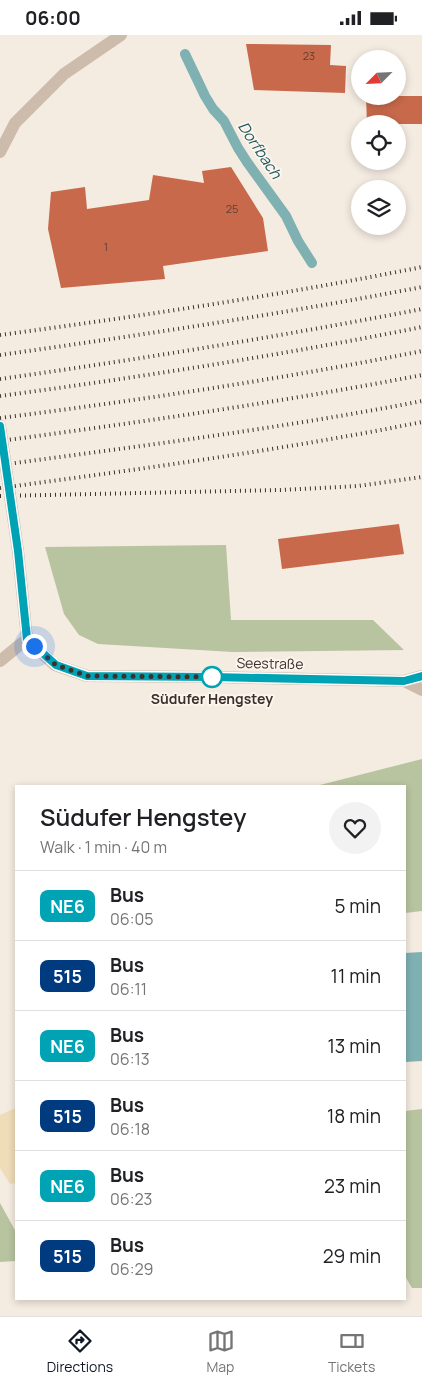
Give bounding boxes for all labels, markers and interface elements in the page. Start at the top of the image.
text: 06:00 [25,5,81,31]
house number: 23 [303,48,315,63]
north arrow [351,50,406,105]
map controls [351,50,406,235]
button: locate [351,115,406,170]
water label: Dorfbach [233,117,287,184]
button: layers [351,180,406,235]
house number: 25 [226,201,238,216]
house number: 1 [104,239,108,254]
your location [22,634,47,659]
street label: Seestraße [236,653,304,673]
marker: Südufer Hengstey [201,666,223,688]
place label: Südufer Hengstey [151,689,273,708]
text: Südufer Hengstey [40,800,246,833]
button: heart [329,802,381,854]
text: Walk · 1 min · 40 m [40,836,167,858]
text: Bus [110,882,144,908]
text: 5 min [334,893,381,919]
text: NE6 [50,894,85,918]
text: 06:05 [110,908,153,930]
text: Bus [110,952,144,978]
text: 11 min [331,963,381,989]
text: 515 [53,964,82,988]
text: 06:11 [110,978,147,1000]
text: Bus [110,1022,144,1048]
text: 13 min [327,1033,381,1059]
text: NE6 [50,1034,85,1058]
text: 06:13 [110,1048,150,1070]
text: Bus [110,1092,144,1118]
text: 18 min [327,1103,381,1129]
text: 515 [53,1104,82,1128]
text: 06:18 [110,1118,150,1140]
text: Bus [110,1162,144,1188]
text: 23 min [324,1173,381,1199]
text: NE6 [50,1174,85,1198]
text: 06:23 [110,1188,152,1210]
text: Bus [110,1232,144,1258]
text: 29 min [323,1243,381,1269]
text: 515 [53,1244,82,1268]
text: 06:29 [110,1258,154,1280]
tab: Directions [47,1327,113,1376]
tab: Map [207,1327,235,1376]
tab: Tickets [328,1327,375,1376]

